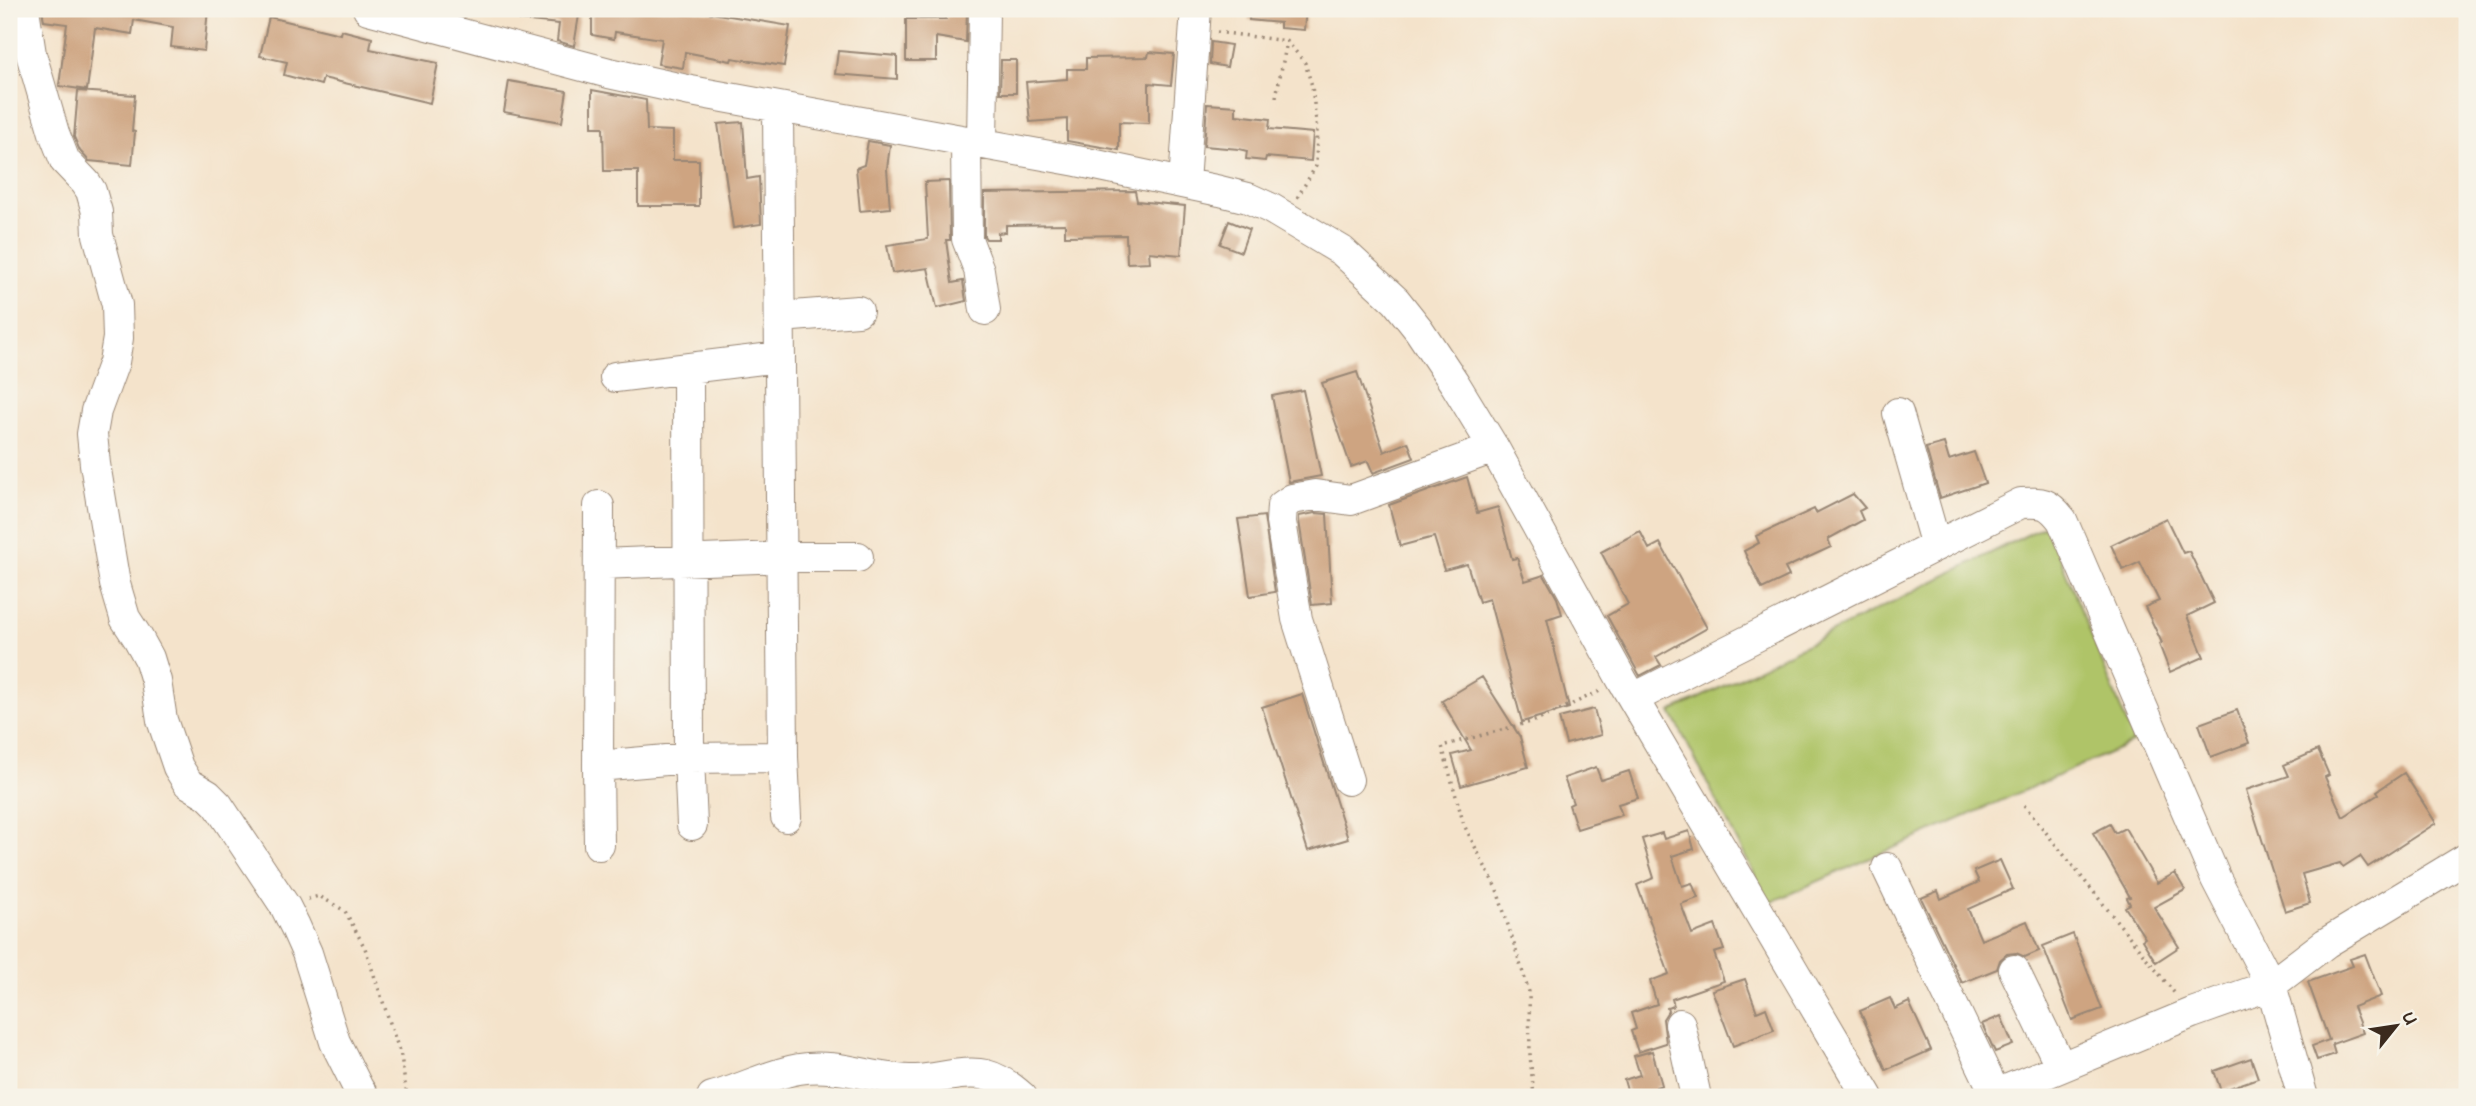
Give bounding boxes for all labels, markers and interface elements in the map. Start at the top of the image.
north arrow [2360,990,2430,1060]
text: U [2395,1007,2424,1030]

